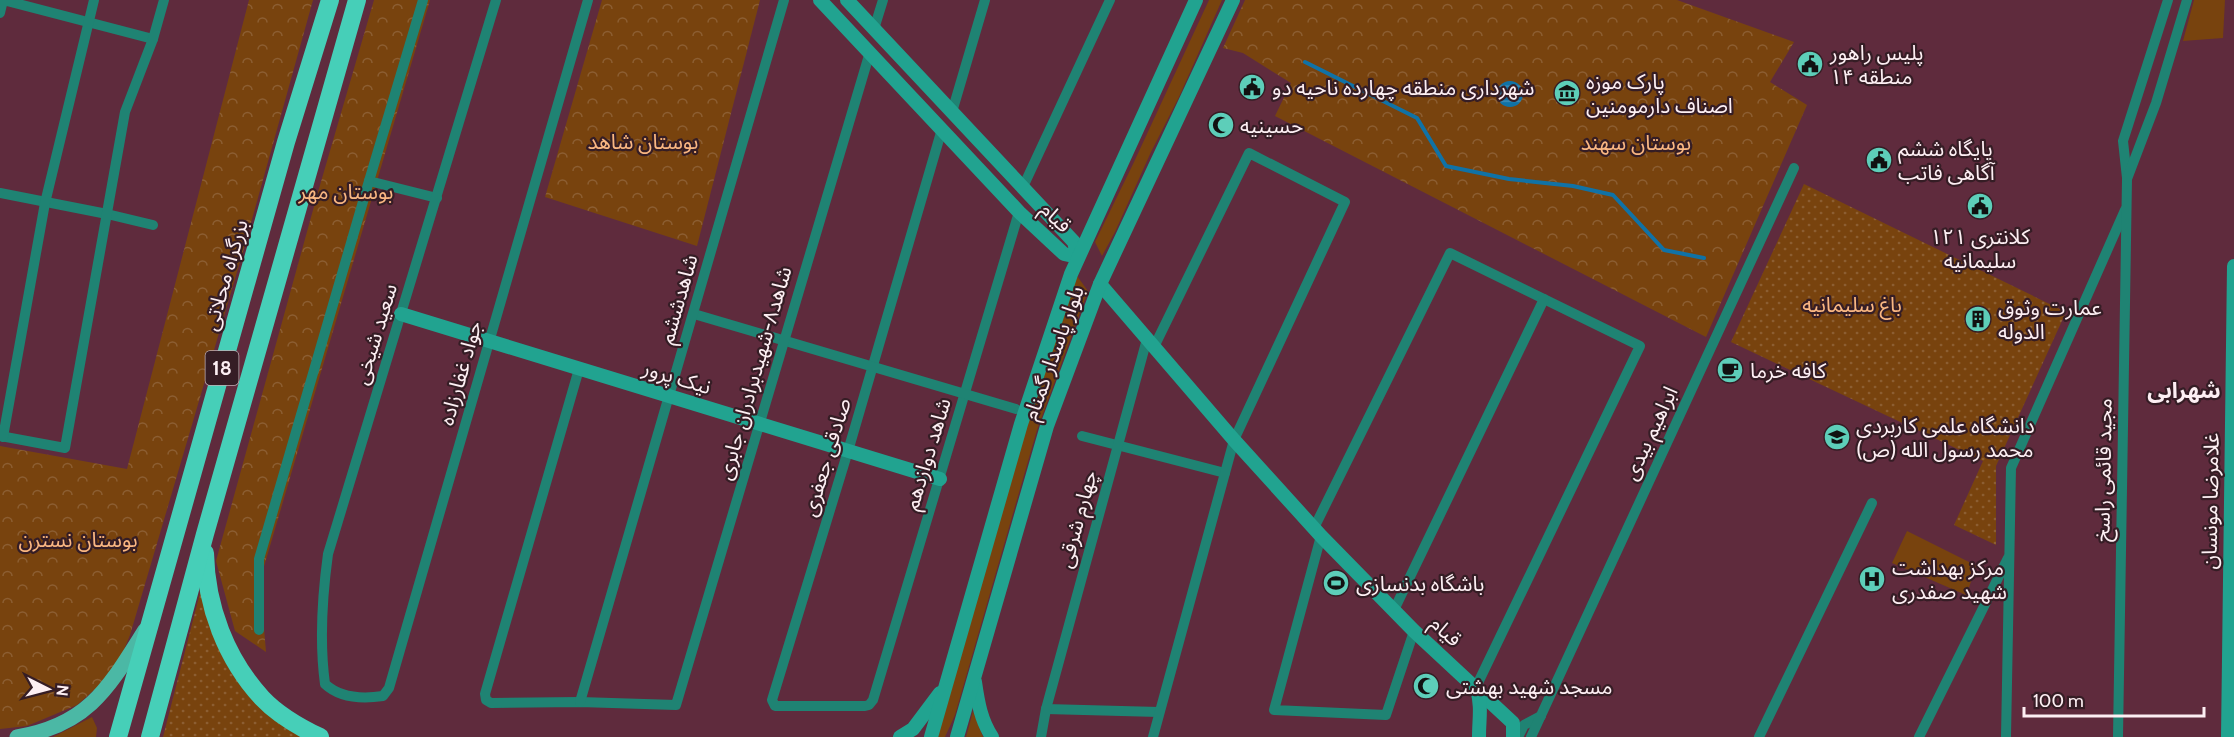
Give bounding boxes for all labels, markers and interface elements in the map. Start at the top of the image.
place label: پلیس راهور منطقه ۱۴ [1829,40,1924,89]
public building icon: پلیس راهور منطقه ۱۴ [1795,49,1825,79]
place label: پارک موزه اصناف دارمومنین [1586,69,1733,118]
public building icon: شهرداری منطقه چهارده ناحیه دو [1237,72,1267,102]
place label: شهرداری منطقه چهارده ناحیه دو [1272,75,1534,101]
museum icon: پارک موزه اصناف دارمومنین [1552,78,1582,108]
mosque icon: حسینیه [1206,110,1236,140]
place label: حسینیه [1240,113,1303,138]
park label: بوستان شاهد [588,129,698,154]
park label: بوستان سهند [1581,130,1691,155]
place label: پایگاه ششم آگاهی فاتب [1898,136,1996,185]
public building icon: پایگاه ششم آگاهی فاتب [1864,145,1894,175]
park label: بوستان مهر [297,179,394,204]
public building icon: كلانتری ١٢١ سلیمانیه [1965,191,1995,221]
street label: قیام [1032,196,1077,240]
street label: بزرگراه محلاتی [197,217,253,333]
place label: كلانتری ١٢١ سلیمانیه [1930,224,2030,273]
street label: شاهدششم [653,251,706,347]
street label: شاهد۸-شهیدبرادران جابری [712,263,796,483]
street label: سعید شیخی [348,280,402,388]
street label: بلوار پاسدار گمنام [1017,282,1093,425]
park label: باغ سلیمانیه [1802,292,1902,320]
place label: عمارت وثوق الدوله [1998,295,2102,344]
building icon: عمارت وثوق الدوله [1963,304,1993,334]
street label: جواد غفارزاده [433,318,487,428]
road number: 18 [206,351,238,385]
street label: نیک پرور [638,354,714,400]
cafe icon: کافه خرما [1715,355,1745,385]
place label: کافه خرما [1750,358,1826,383]
district label: شهرابی [2147,377,2221,404]
street label: ابراهیم بیدی [1617,382,1685,485]
street label: صادقی جعفری [796,395,856,519]
street label: شاهد دوازدهم [898,395,959,514]
street label: مجید قائمی راسخ [2089,398,2120,542]
place label: دانشگاه علمی کاربردی محمد رسول الله (ص) [1856,413,2035,462]
school or university icon: دانشگاه علمی کاربردی محمد رسول الله (ص) [1822,422,1852,452]
street label: غلامرضا مونسان [2196,432,2224,570]
street label: چهارم شرقی [1052,468,1106,572]
park label: بوستان نسترن [18,527,138,552]
place label: مرکز بهداشت شهید صفدری [1892,555,2007,604]
hospital icon: مرکز بهداشت شهید صفدری [1857,564,1887,594]
sports icon: باشگاه بدنسازی [1321,568,1351,598]
place label: باشگاه بدنسازی [1356,571,1484,596]
street label: قیام [1423,611,1467,654]
north arrow [18,659,78,719]
mosque icon: مسجد شهید بهشتی [1411,671,1441,701]
place label: مسجد شهید بهشتی [1446,674,1612,699]
scale bar [2024,680,2204,718]
text: N [52,684,72,697]
text: 100 m [2033,690,2084,712]

